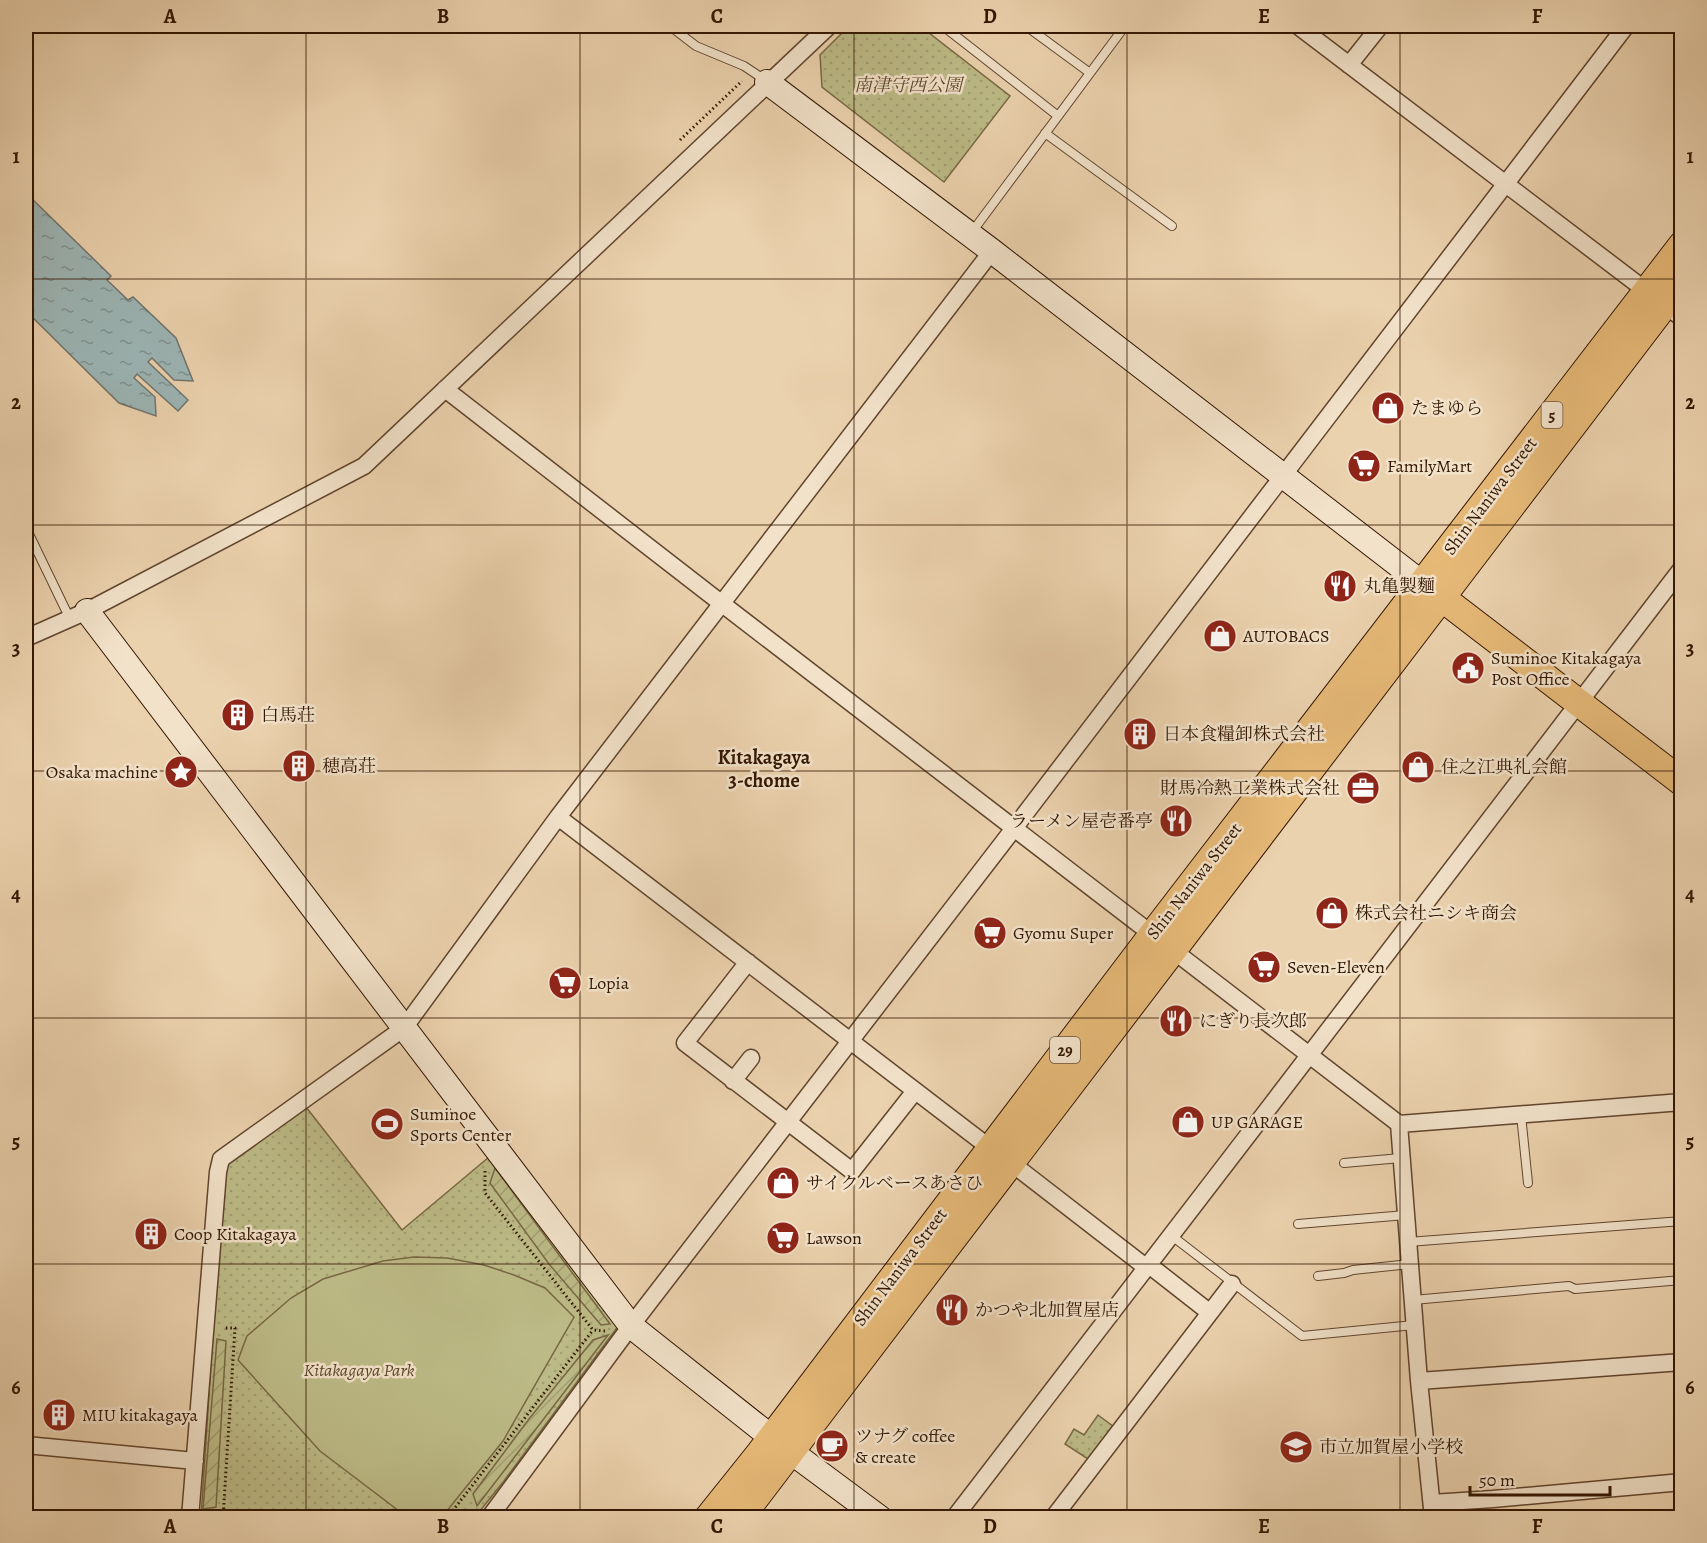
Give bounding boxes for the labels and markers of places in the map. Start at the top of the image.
shop icon: たまゆら [1370,390,1406,426]
place label: たまゆら [1411,396,1483,420]
supermarket icon: FamilyMart [1346,448,1382,484]
place label: FamilyMart [1387,454,1472,478]
restaurant icon: 丸亀製麵 [1322,568,1358,604]
place label: 丸亀製麵 [1363,574,1435,598]
shop icon: AUTOBACS [1202,618,1238,654]
place label: AUTOBACS [1242,624,1330,648]
place label: Suminoe Kitakagaya Post Office [1491,646,1642,691]
public building icon: Suminoe Kitakagaya Post Office [1450,650,1486,686]
building icon: 白馬荘 [220,697,256,733]
place label: 白馬荘 [261,703,315,727]
building icon: 日本食糧卸株式会社 [1122,716,1158,752]
place label: 日本食糧卸株式会社 [1163,722,1325,746]
building icon: 穂高荘 [281,748,317,784]
shop icon: 住之江典礼会館 [1400,749,1436,785]
place icon: Osaka machine [163,754,199,790]
place label: 穂高荘 [322,754,376,778]
place label: 住之江典礼会館 [1441,755,1567,779]
place label: Osaka machine [46,760,158,784]
office icon: 財馬冷熱工業株式会社 [1345,770,1381,806]
place label: 財馬冷熱工業株式会社 [1160,776,1340,800]
restaurant icon: ラーメン屋壱番亭 [1158,803,1194,839]
place label: ラーメン屋壱番亭 [1010,809,1153,833]
shop icon: 株式会社ニシキ商会 [1314,895,1350,931]
place label: 株式会社ニシキ商会 [1355,901,1517,925]
supermarket icon: Gyomu Super [972,915,1008,951]
place label: Gyomu Super [1013,921,1113,945]
supermarket icon: Seven-Eleven [1246,949,1282,985]
place label: Seven-Eleven [1287,955,1385,979]
supermarket icon: Lopia [547,965,583,1001]
place label: Lopia [588,971,630,995]
restaurant icon: にぎり長次郎 [1158,1003,1194,1039]
place label: にぎり長次郎 [1199,1009,1307,1033]
place label: Suminoe Sports Center [410,1102,511,1147]
shop icon: UP GARAGE [1170,1104,1206,1140]
sports icon: Suminoe Sports Center [369,1106,405,1142]
place label: UP GARAGE [1211,1110,1303,1134]
shop icon: サイクルベースあさひ [765,1165,801,1201]
place label: サイクルベースあさひ [806,1171,983,1195]
building icon: Coop Kitakagaya [133,1216,169,1252]
supermarket icon: Lawson [765,1220,801,1256]
place label: Coop Kitakagaya [174,1222,297,1246]
place label: Lawson [806,1226,862,1250]
restaurant icon: かつや北加賀屋店 [934,1292,970,1328]
place label: かつや北加賀屋店 [975,1298,1119,1322]
building icon: MIU kitakagaya [41,1397,77,1433]
place label: MIU kitakagaya [82,1403,198,1427]
place label: ツナグ coffee & create [855,1424,955,1469]
cafe icon: ツナグ coffee & create [814,1428,850,1464]
school or university icon: 市立加賀屋小学校 [1278,1429,1314,1465]
place label: 市立加賀屋小学校 [1319,1435,1463,1459]

